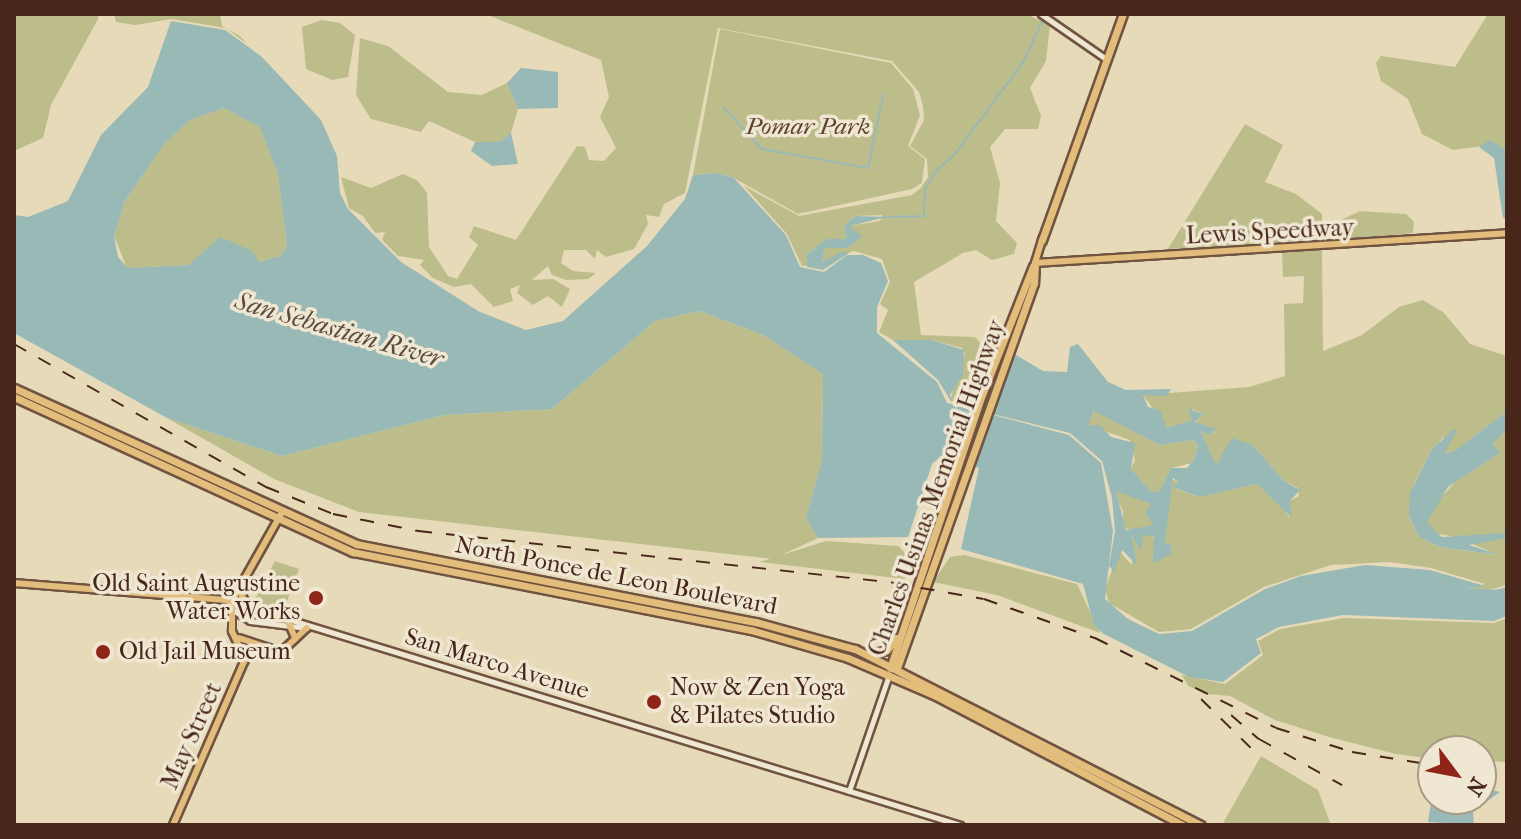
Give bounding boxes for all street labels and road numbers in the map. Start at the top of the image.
street label: Lewis Speedway [1185,213,1355,251]
street label: Charles Usinas Memorial Highway [863,316,1011,660]
street label: North Ponce de Leon Boulevard [453,531,779,621]
street label: San Marco Avenue [401,622,593,706]
street label: May Street [156,678,228,794]

